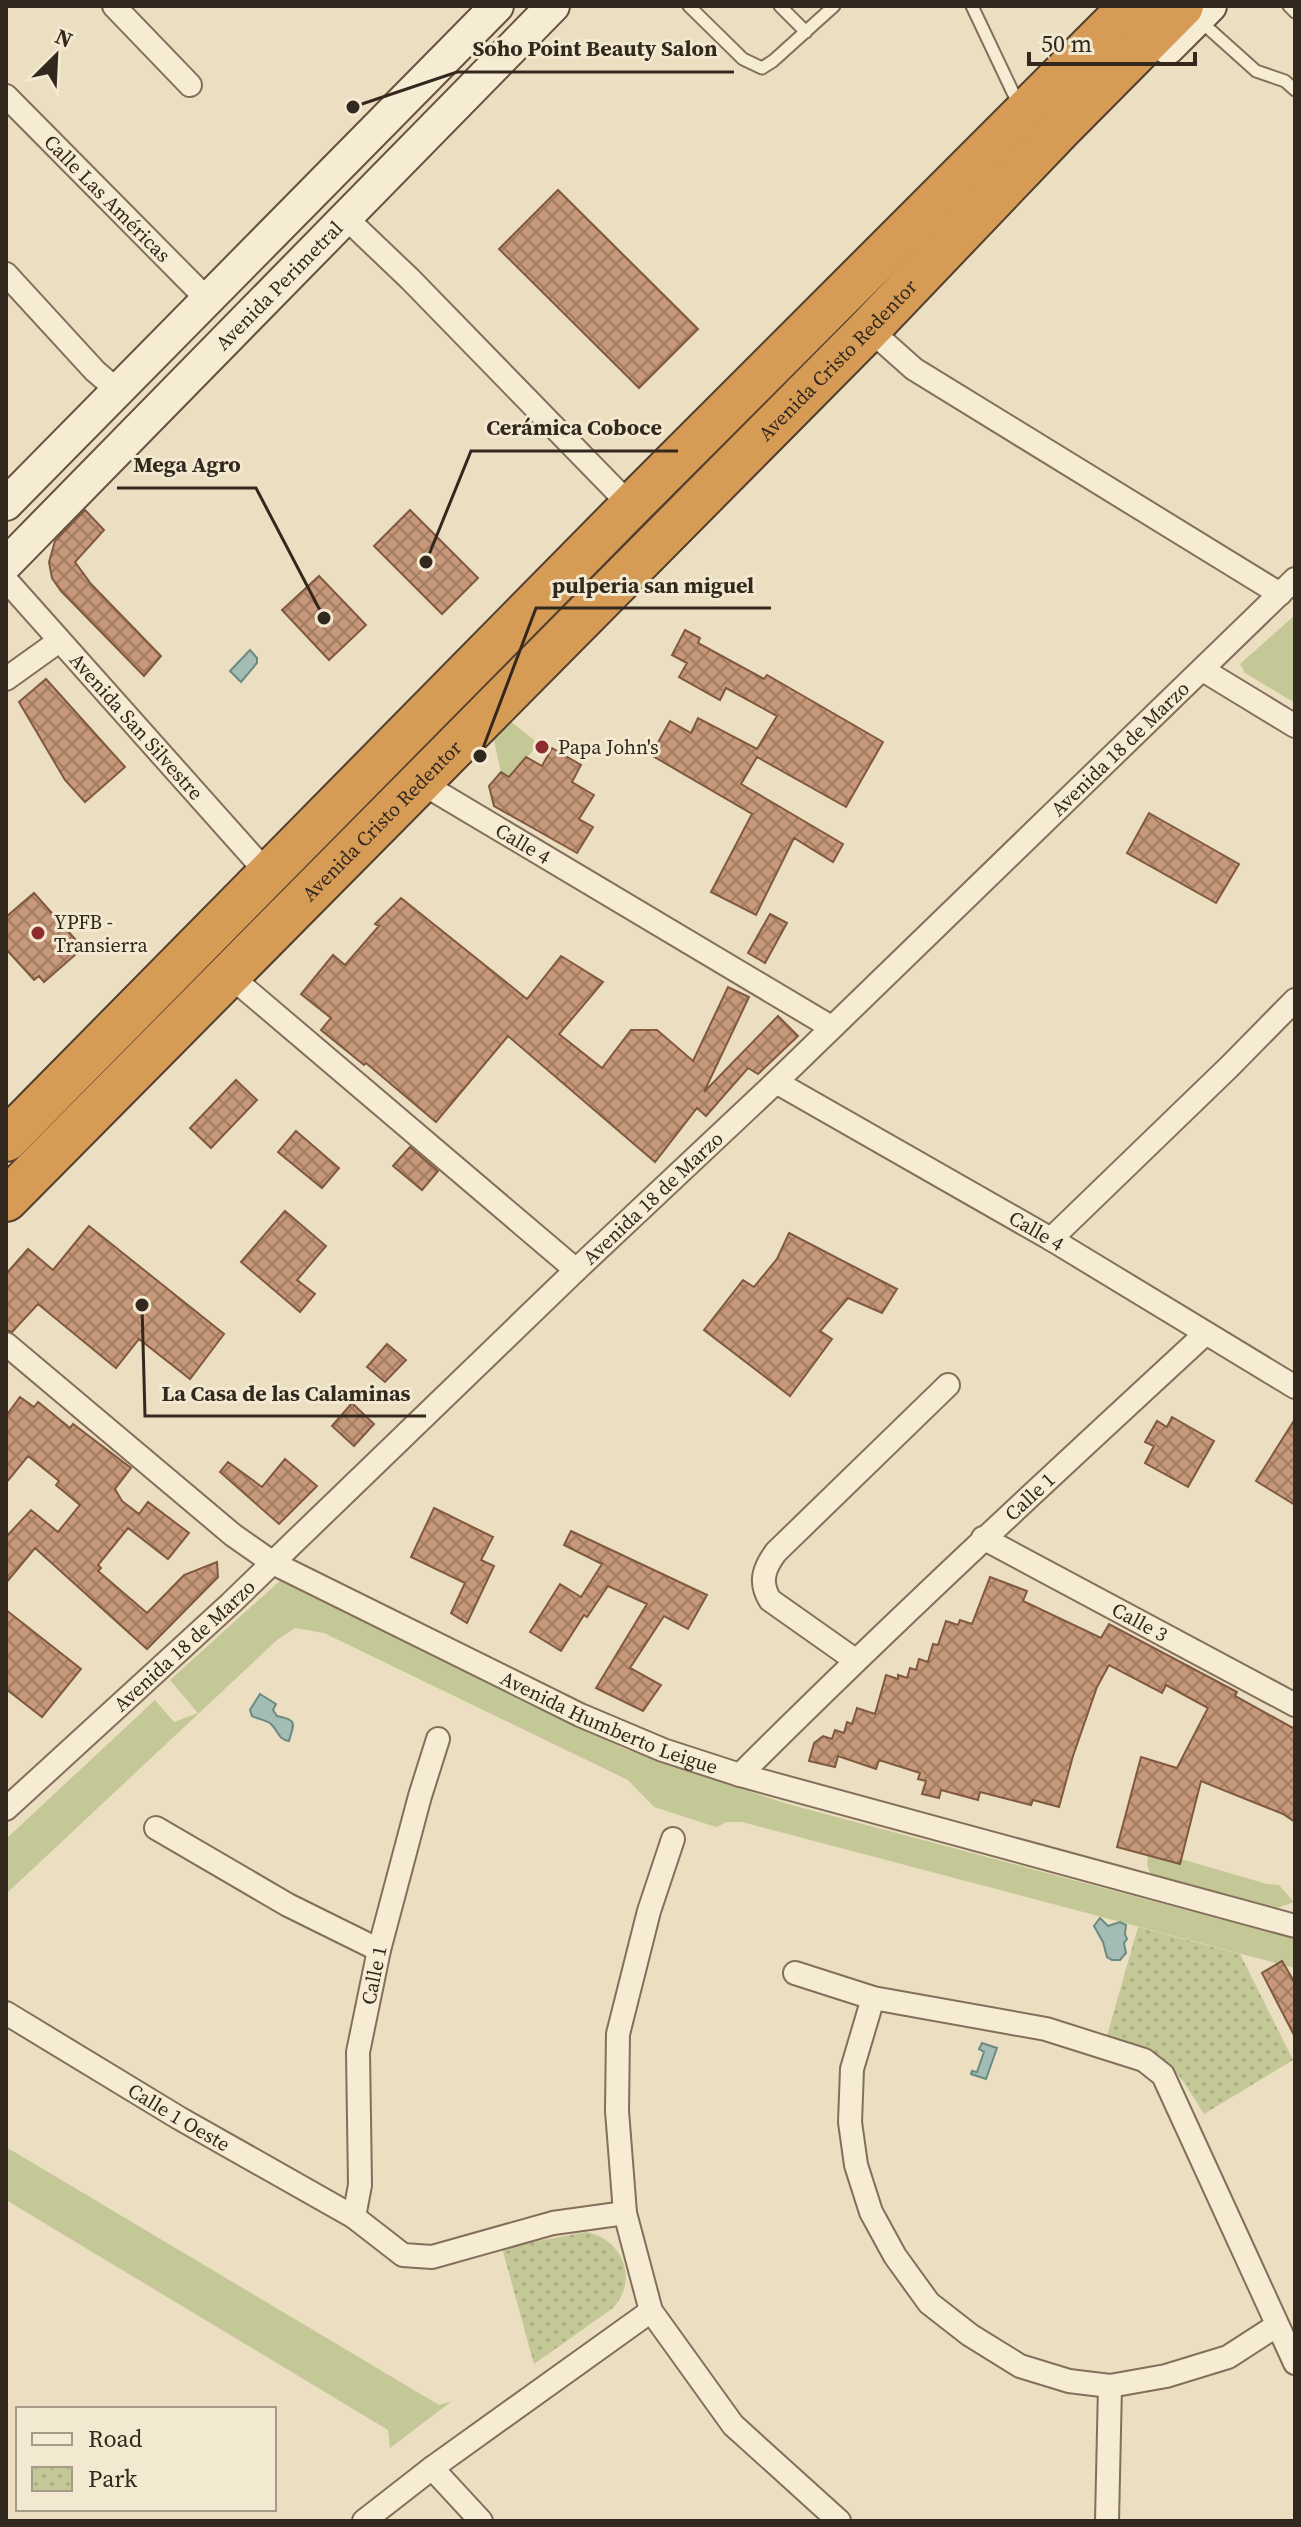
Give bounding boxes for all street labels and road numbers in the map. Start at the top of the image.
street label: Calle Las Américas [38,128,177,268]
street label: Avenida Perimetral [209,215,349,356]
street label: Avenida Cristo Redentor [752,273,924,447]
street label: Avenida San Silvestre [63,647,210,806]
street label: Avenida 18 de Marzo [1044,675,1196,823]
street label: Avenida Cristo Redentor [296,734,468,907]
street label: Calle 4 [490,816,556,871]
street label: Avenida 18 de Marzo [576,1125,729,1271]
street label: Calle 4 [1004,1204,1070,1258]
street label: Calle 1 [998,1466,1061,1527]
street label: Avenida 18 de Marzo [107,1573,261,1718]
street label: Calle 3 [1107,1596,1173,1648]
street label: Avenida Humberto Leigue [496,1664,721,1781]
street label: Calle 1 [354,1943,394,2007]
street label: Calle 1 Oeste [123,2076,235,2158]

